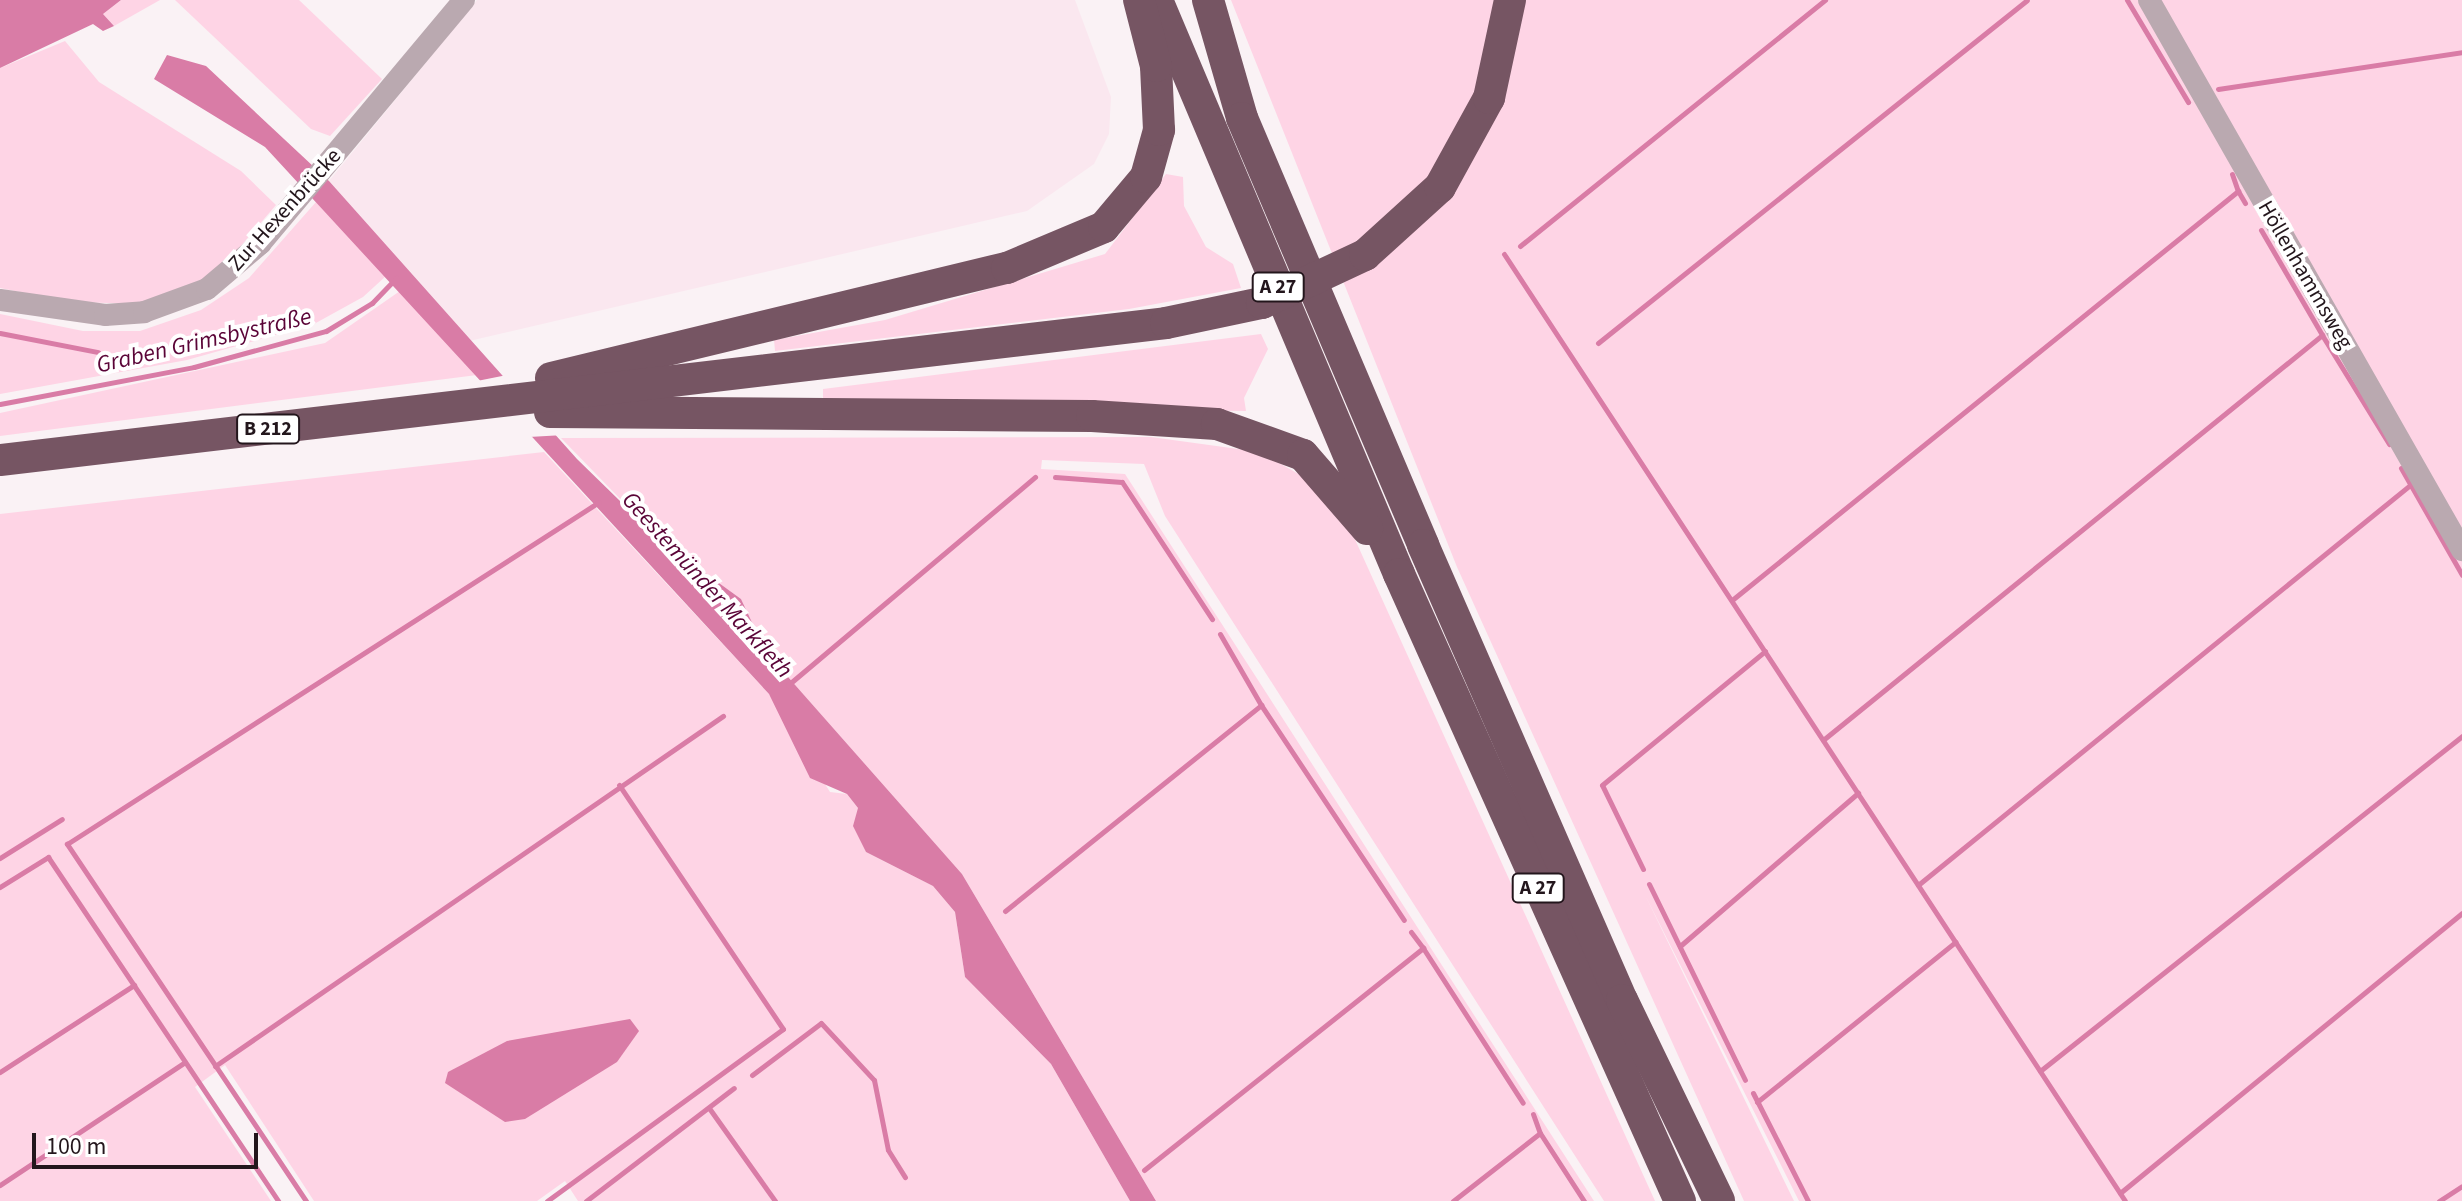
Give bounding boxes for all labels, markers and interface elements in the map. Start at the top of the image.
street label: Zur Hexenbrücke [223,143,347,277]
street label: Höllenhammsweg [2252,196,2358,354]
road number: A 27 [1250,271,1306,303]
water label: Graben Grimsbystraße [94,302,314,380]
road number: B 212 [236,413,300,445]
water label: Geestemünder Markfleth [616,486,798,684]
road number: A 27 [1510,872,1566,904]
scale bar [36,1117,262,1167]
text: 100 m [46,1129,106,1164]

